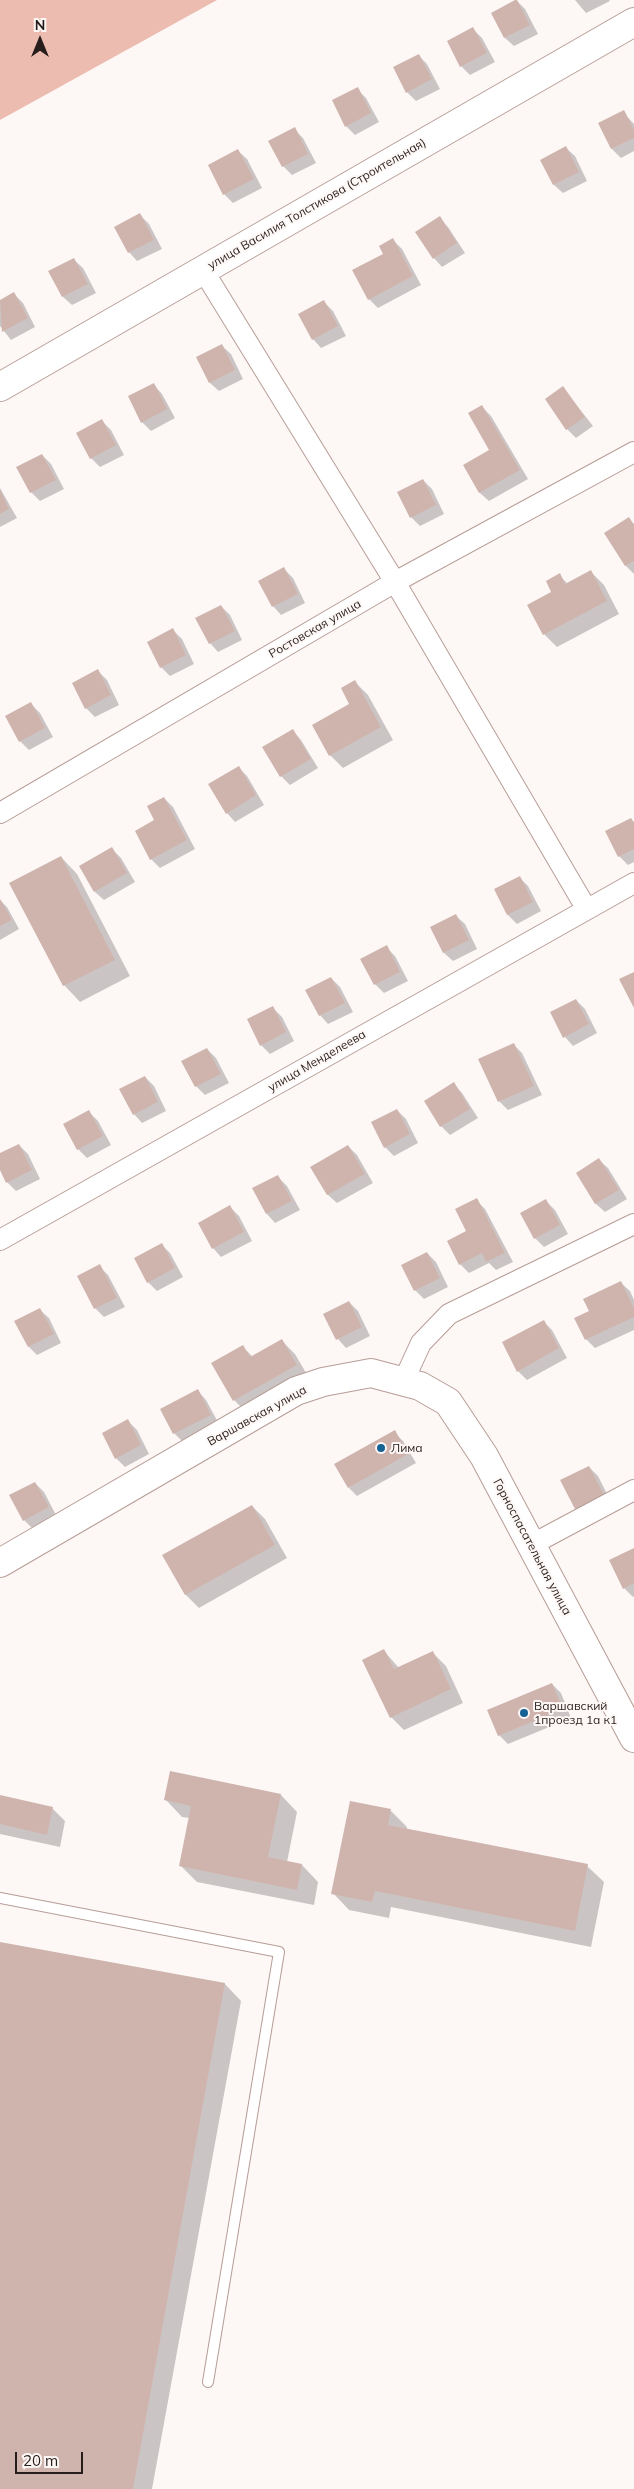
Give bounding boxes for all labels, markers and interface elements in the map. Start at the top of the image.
north arrow [15,15,65,65]
text: N [35,16,45,34]
street label: улица Василия Толстикова (Строительная) [205,135,429,273]
street label: Ростовская улица [266,597,364,661]
street label: улица Менделеева [266,1027,368,1095]
street label: Варшавская улица [205,1383,309,1449]
place label: Лима [391,1441,423,1455]
marker: Лима [375,1442,387,1454]
street label: Горноспасательная улица [490,1476,574,1618]
place label: Варшавский 1проезд 1а к1 [534,1699,617,1727]
marker: Варшавский 1проезд 1а к1 [518,1707,530,1719]
scale bar [18,2442,85,2474]
text: 20 m [23,2451,58,2470]

